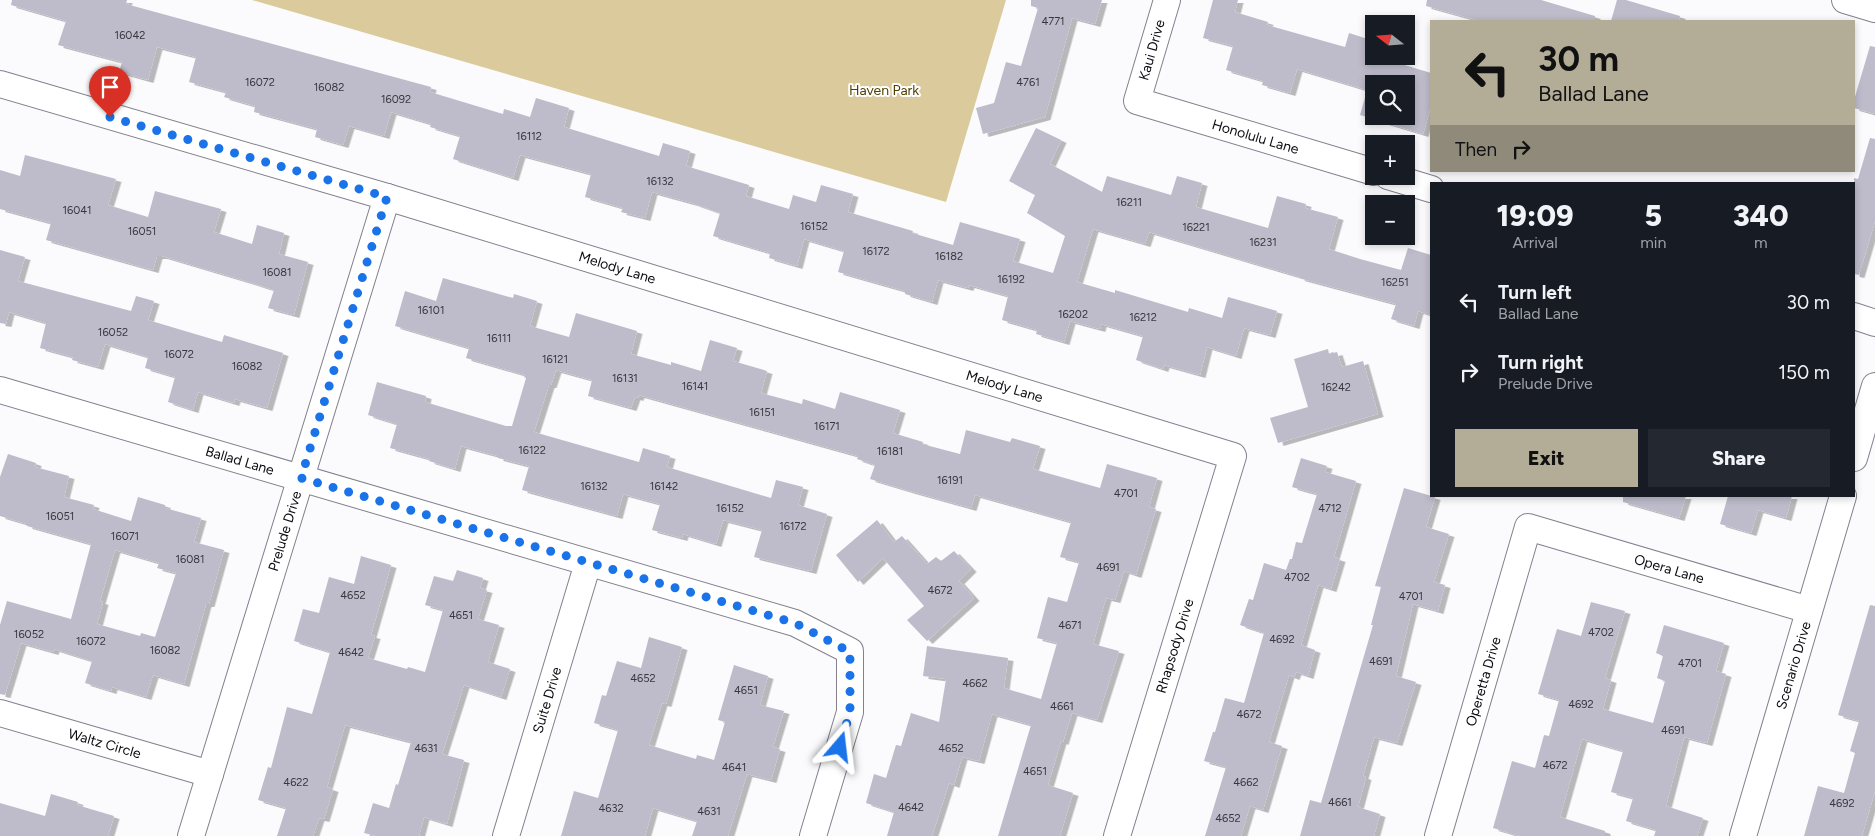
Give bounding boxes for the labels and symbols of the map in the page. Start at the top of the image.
house number: 4771 [1041,15,1065,28]
north arrow [1365,15,1415,65]
street label: Kaui Drive [1135,17,1169,82]
house number: 16042 [115,29,145,42]
pin [89,66,131,117]
house number: 16072 [245,76,275,89]
house number: 4761 [1016,76,1040,89]
house number: 16082 [314,81,344,94]
park label: Haven Park [849,82,919,99]
house number: 16092 [381,93,411,106]
street label: Honolulu Lane [1210,115,1301,158]
house number: 16112 [516,130,542,143]
house number: 16132 [646,175,674,188]
house number: 16211 [1116,196,1142,209]
house number: 16041 [62,204,92,217]
house number: 16152 [800,220,828,233]
house number: 16221 [1182,221,1210,234]
house number: 16051 [128,225,156,238]
house number: 16231 [1249,236,1277,249]
house number: 16172 [862,245,890,258]
street label: Melody Lane [577,248,658,287]
house number: 16182 [935,250,963,263]
house number: 16081 [262,266,292,279]
house number: 16192 [997,273,1025,286]
house number: 16251 [1381,276,1409,289]
house number: 16101 [418,304,444,317]
house number: 16202 [1058,308,1088,321]
house number: 16212 [1129,311,1157,324]
house number: 16052 [98,326,128,339]
house number: 16111 [487,332,511,345]
house number: 16072 [164,348,194,361]
house number: 16121 [542,353,568,366]
house number: 16082 [232,360,262,373]
street label: Melody Lane [964,366,1045,406]
house number: 16131 [612,372,638,385]
house number: 16141 [682,380,708,393]
house number: 16242 [1321,381,1351,394]
house number: 16151 [749,406,775,419]
house number: 16171 [814,420,840,433]
street label: Ballad Lane [204,442,277,478]
house number: 16122 [518,444,546,457]
house number: 16181 [877,445,903,458]
house number: 16191 [937,474,963,487]
house number: 16132 [580,480,608,493]
house number: 16142 [650,480,678,493]
house number: 4701 [1114,487,1138,500]
street label: Prelude Drive [264,488,305,573]
house number: 16152 [716,502,744,515]
house number: 4712 [1318,502,1342,515]
house number: 16051 [46,510,74,523]
house number: 16172 [779,520,807,533]
house number: 16071 [111,530,139,543]
street label: Opera Lane [1632,550,1706,587]
house number: 16081 [175,553,205,566]
house number: 4691 [1096,561,1120,574]
house number: 4702 [1284,571,1310,584]
house number: 4672 [927,584,953,597]
house number: 4652 [340,589,366,602]
house number: 4701 [1399,590,1423,603]
street label: Rhapsody Drive [1153,596,1198,695]
house number: 4651 [449,609,473,622]
house number: 4671 [1058,619,1082,632]
street label: Scenario Drive [1772,619,1814,711]
house number: 4702 [1588,626,1614,639]
house number: 16052 [14,628,44,641]
house number: 4692 [1269,633,1295,646]
street label: Operetta Drive [1462,634,1504,728]
house number: 16072 [76,635,106,648]
house number: 16082 [150,644,180,657]
house number: 4642 [338,646,364,659]
house number: 4691 [1369,655,1393,668]
house number: 4701 [1678,657,1702,670]
street label: Suite Drive [529,664,565,735]
house number: 4652 [630,672,656,685]
house number: 4662 [962,677,988,690]
house number: 4651 [734,684,758,697]
house number: 4692 [1568,698,1594,711]
house number: 4661 [1050,700,1074,713]
house number: 4672 [1236,708,1262,721]
position arrow [813,720,865,772]
house number: 4691 [1661,724,1685,737]
street label: Waltz Circle [66,725,143,762]
house number: 4631 [414,742,438,755]
house number: 4652 [938,742,964,755]
house number: 4672 [1542,759,1568,772]
house number: 4641 [722,761,746,774]
house number: 4651 [1023,765,1047,778]
house number: 4622 [283,776,309,789]
house number: 4662 [1233,776,1259,789]
house number: 4661 [1328,796,1352,809]
house number: 4692 [1829,797,1855,810]
house number: 4642 [898,801,924,814]
house number: 4632 [598,802,624,815]
house number: 4631 [697,805,721,818]
house number: 4652 [1215,812,1241,825]

